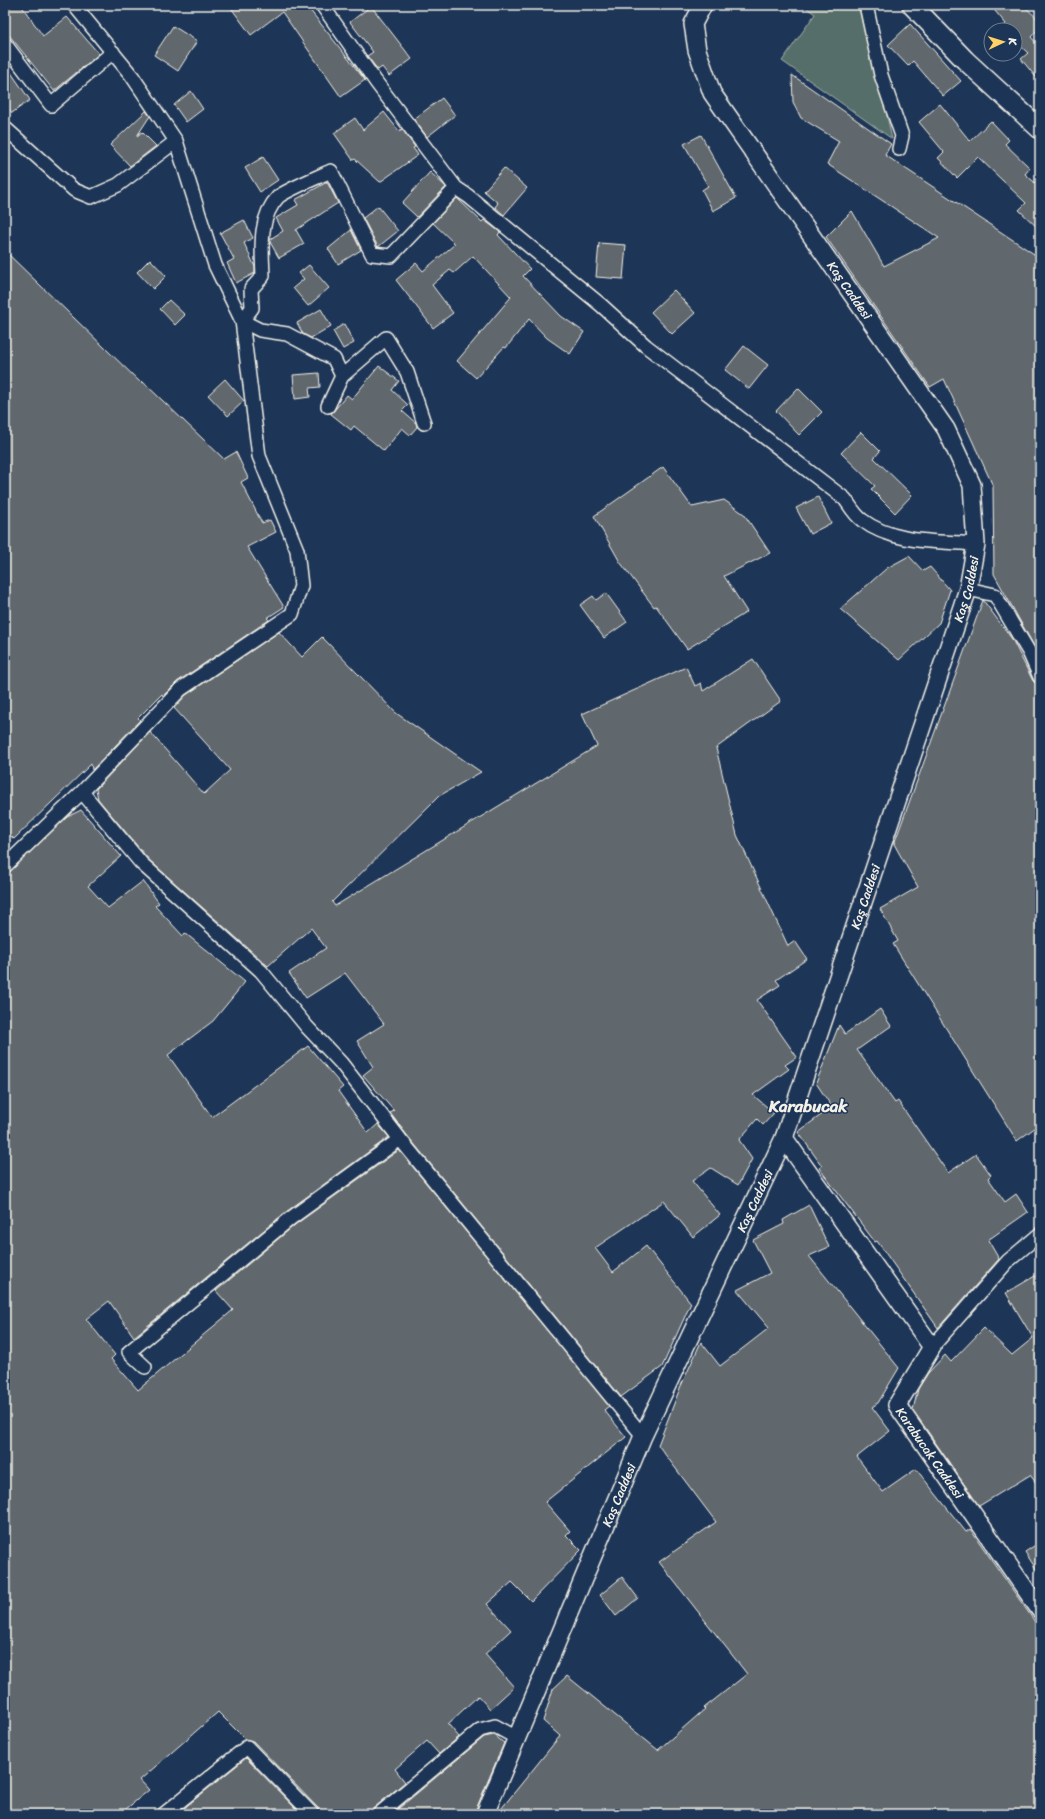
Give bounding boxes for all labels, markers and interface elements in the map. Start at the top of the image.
north arrow [983,22,1023,62]
text: K [1003,36,1022,47]
street label: Kaş Caddesi [821,256,879,325]
street label: Kaş Caddesi [947,554,986,625]
street label: Kaş Caddesi [844,861,887,932]
district label: Karabucak [768,1091,848,1121]
street label: Kaş Caddesi [730,1165,780,1236]
street label: Karabucak Caddesi [890,1402,970,1504]
street label: Kaş Caddesi [595,1459,643,1530]

